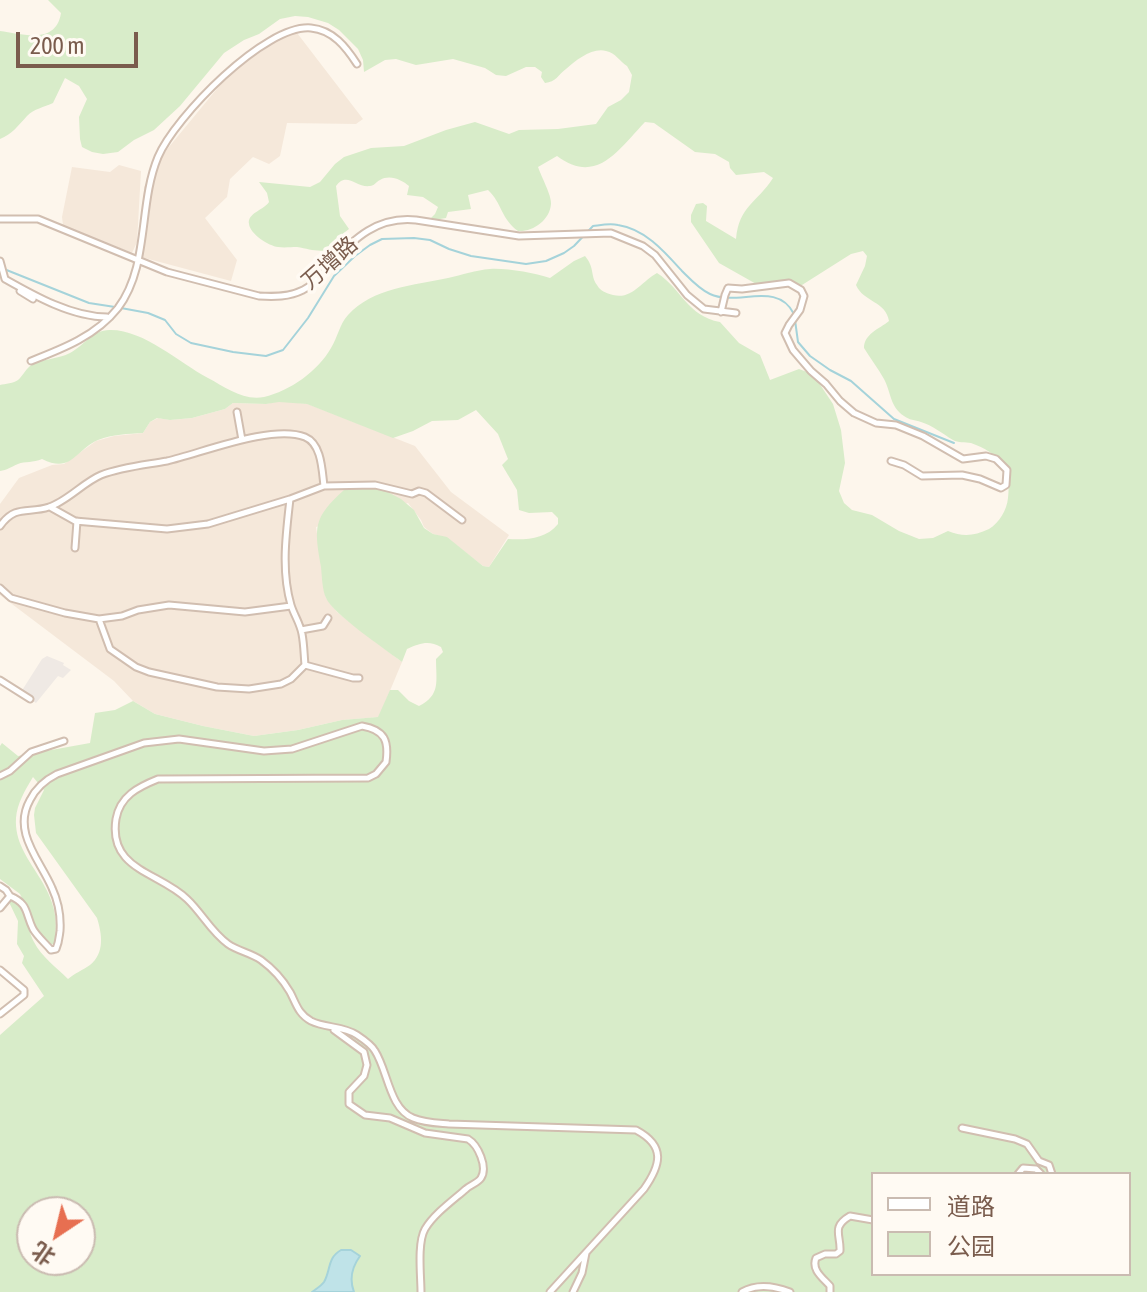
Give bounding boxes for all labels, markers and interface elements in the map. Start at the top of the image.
scale bar [20,16,142,66]
text: 200 m [30,32,84,59]
street label: 万增路 [297,231,363,295]
legend [871,1172,1131,1276]
text: 道路 [947,1193,995,1220]
north arrow [16,1196,96,1276]
text: 公园 [947,1233,995,1260]
text: 北 [27,1237,60,1271]

